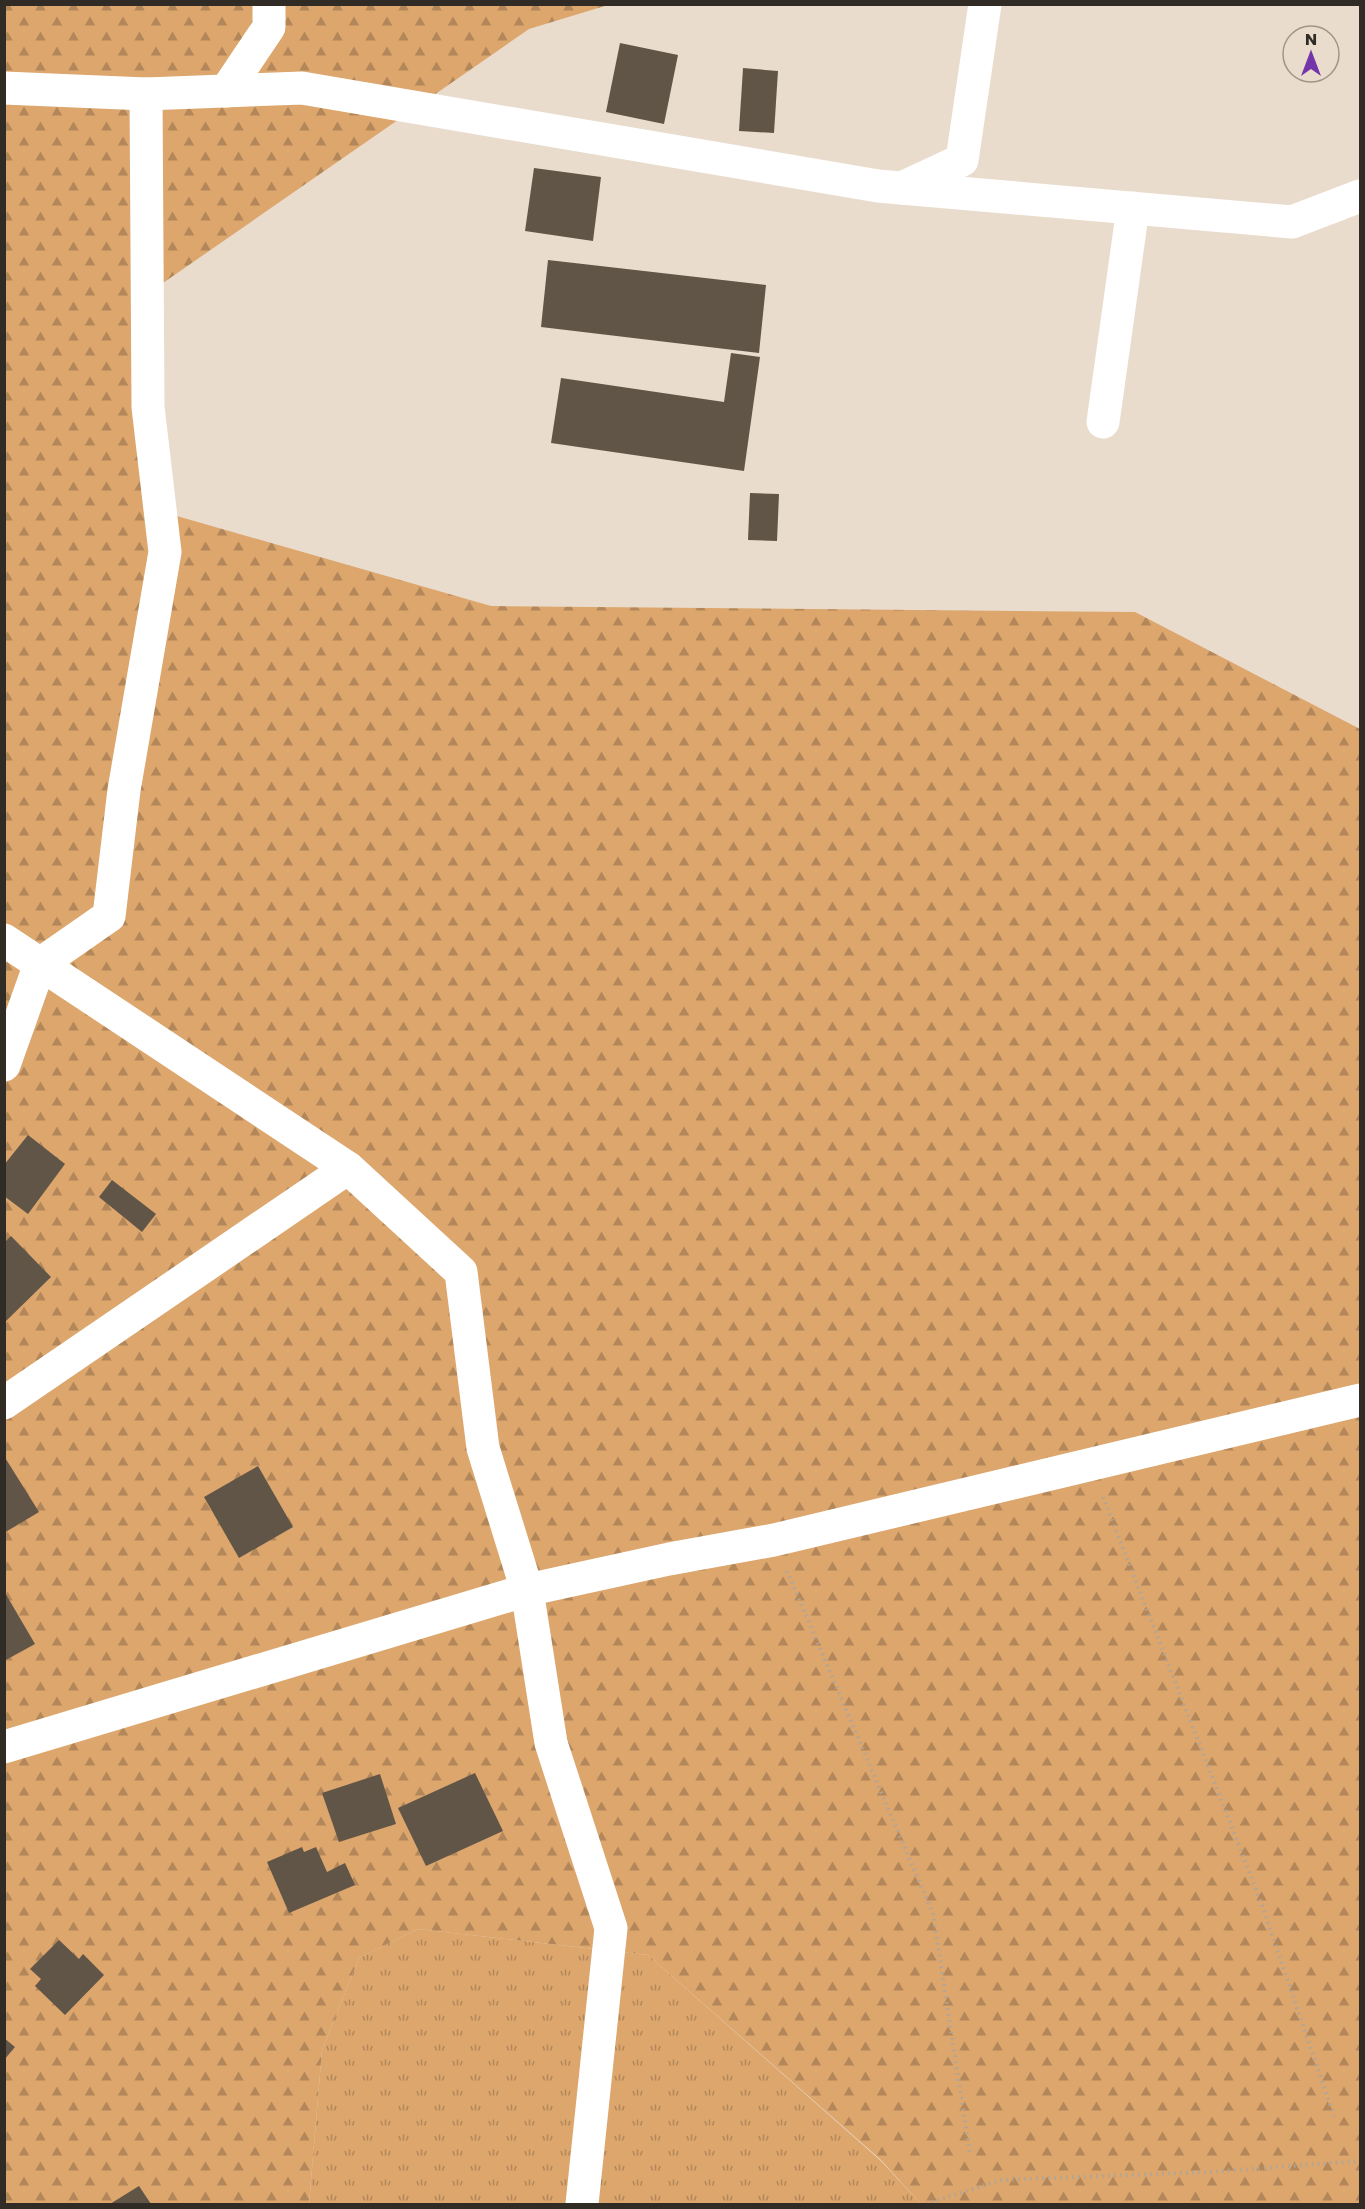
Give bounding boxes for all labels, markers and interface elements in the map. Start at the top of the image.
north arrow [1281,24,1341,84]
text: N [1305,28,1317,51]

